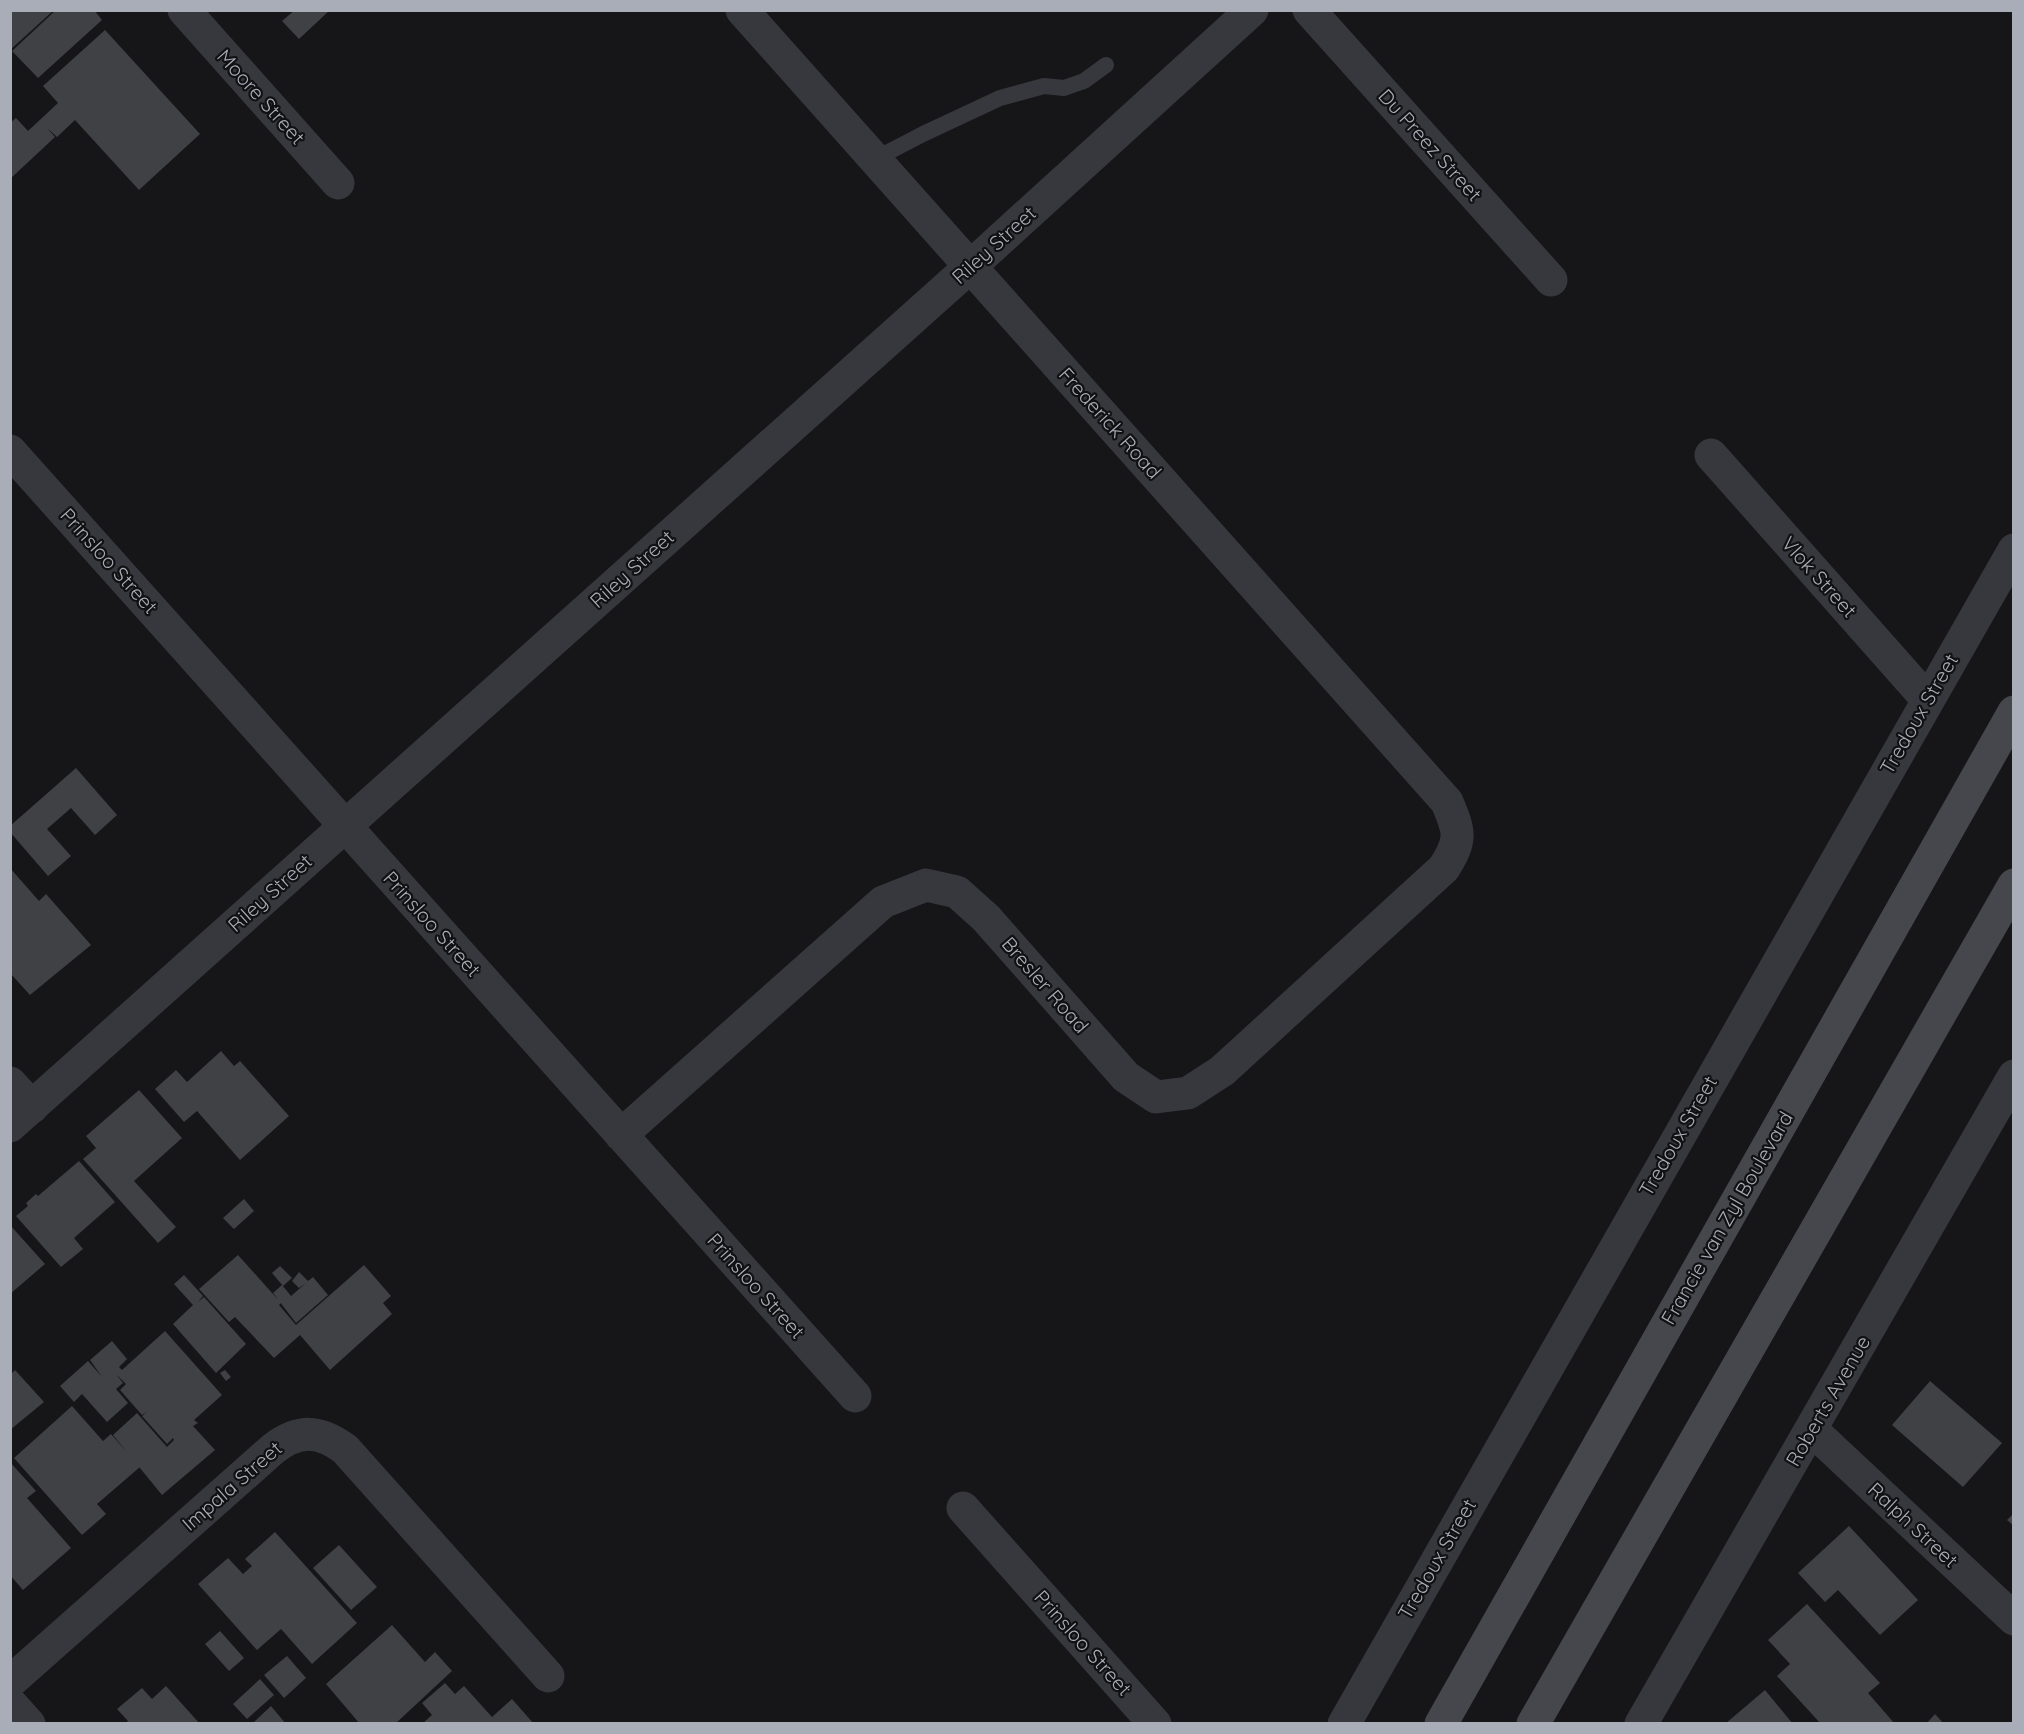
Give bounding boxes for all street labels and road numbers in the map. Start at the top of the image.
street label: Moore Street [212,44,311,150]
street label: Du Preez Street [1373,83,1488,206]
street label: Riley Street [946,200,1041,289]
street label: Frederick Road [1054,362,1167,484]
street label: Prinsloo Street [55,503,163,619]
street label: Riley Street [584,524,679,613]
street label: Vlok Street [1776,531,1862,623]
street label: Tredoux Street [1874,649,1963,778]
street label: Riley Street [222,848,317,937]
street label: Prinsloo Street [378,866,486,982]
street label: Bresler Road [997,931,1094,1038]
street label: Tredoux Street [1633,1071,1722,1200]
street label: Francie van Zyl Boulevard [1655,1107,1798,1329]
street label: Prinsloo Street [702,1228,810,1344]
street label: Roberts Avenue [1780,1331,1875,1471]
street label: Impala Street [177,1435,287,1536]
street label: Ralph Street [1863,1477,1964,1573]
street label: Tredoux Street [1392,1494,1481,1623]
street label: Prinsloo Street [1029,1585,1137,1701]

